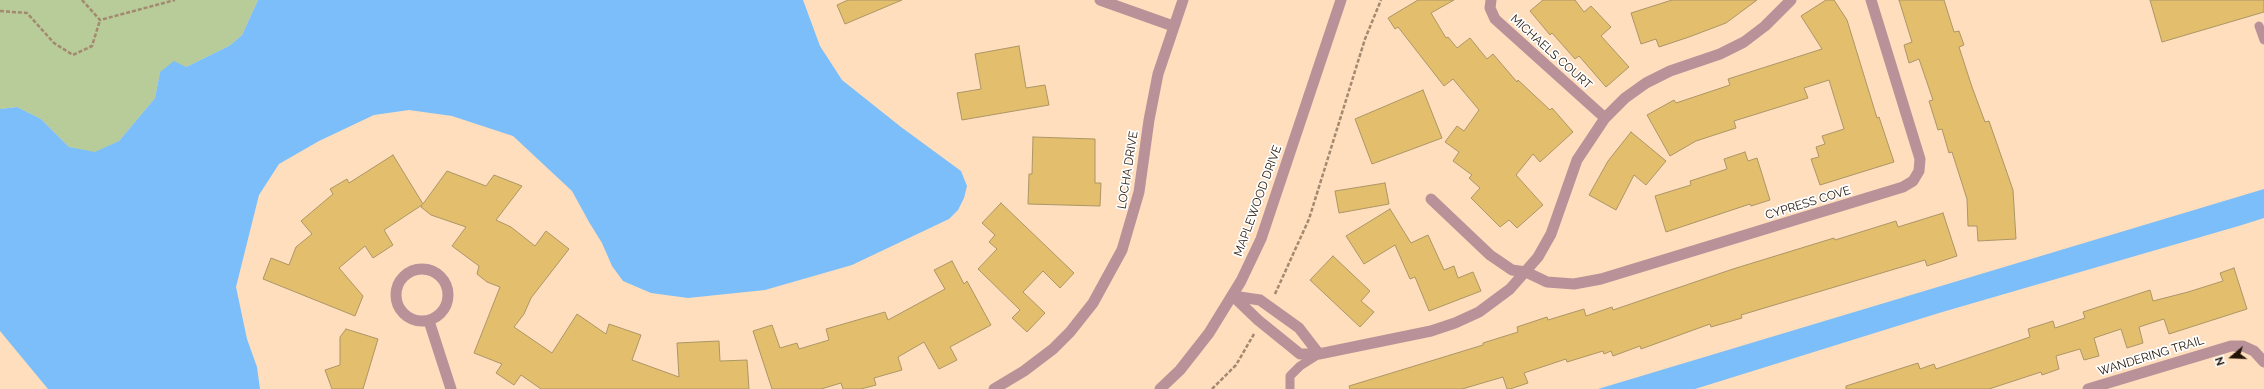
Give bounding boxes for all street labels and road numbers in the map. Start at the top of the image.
street label: MICHAELS COURT [1507,12,1595,92]
street label: LOCHA DRIVE [1115,130,1141,210]
street label: MAPLEWOOD DRIVE [1231,143,1285,259]
street label: CYPRESS COVE [1764,183,1852,223]
street label: WANDERING TRAIL [2096,333,2206,379]

